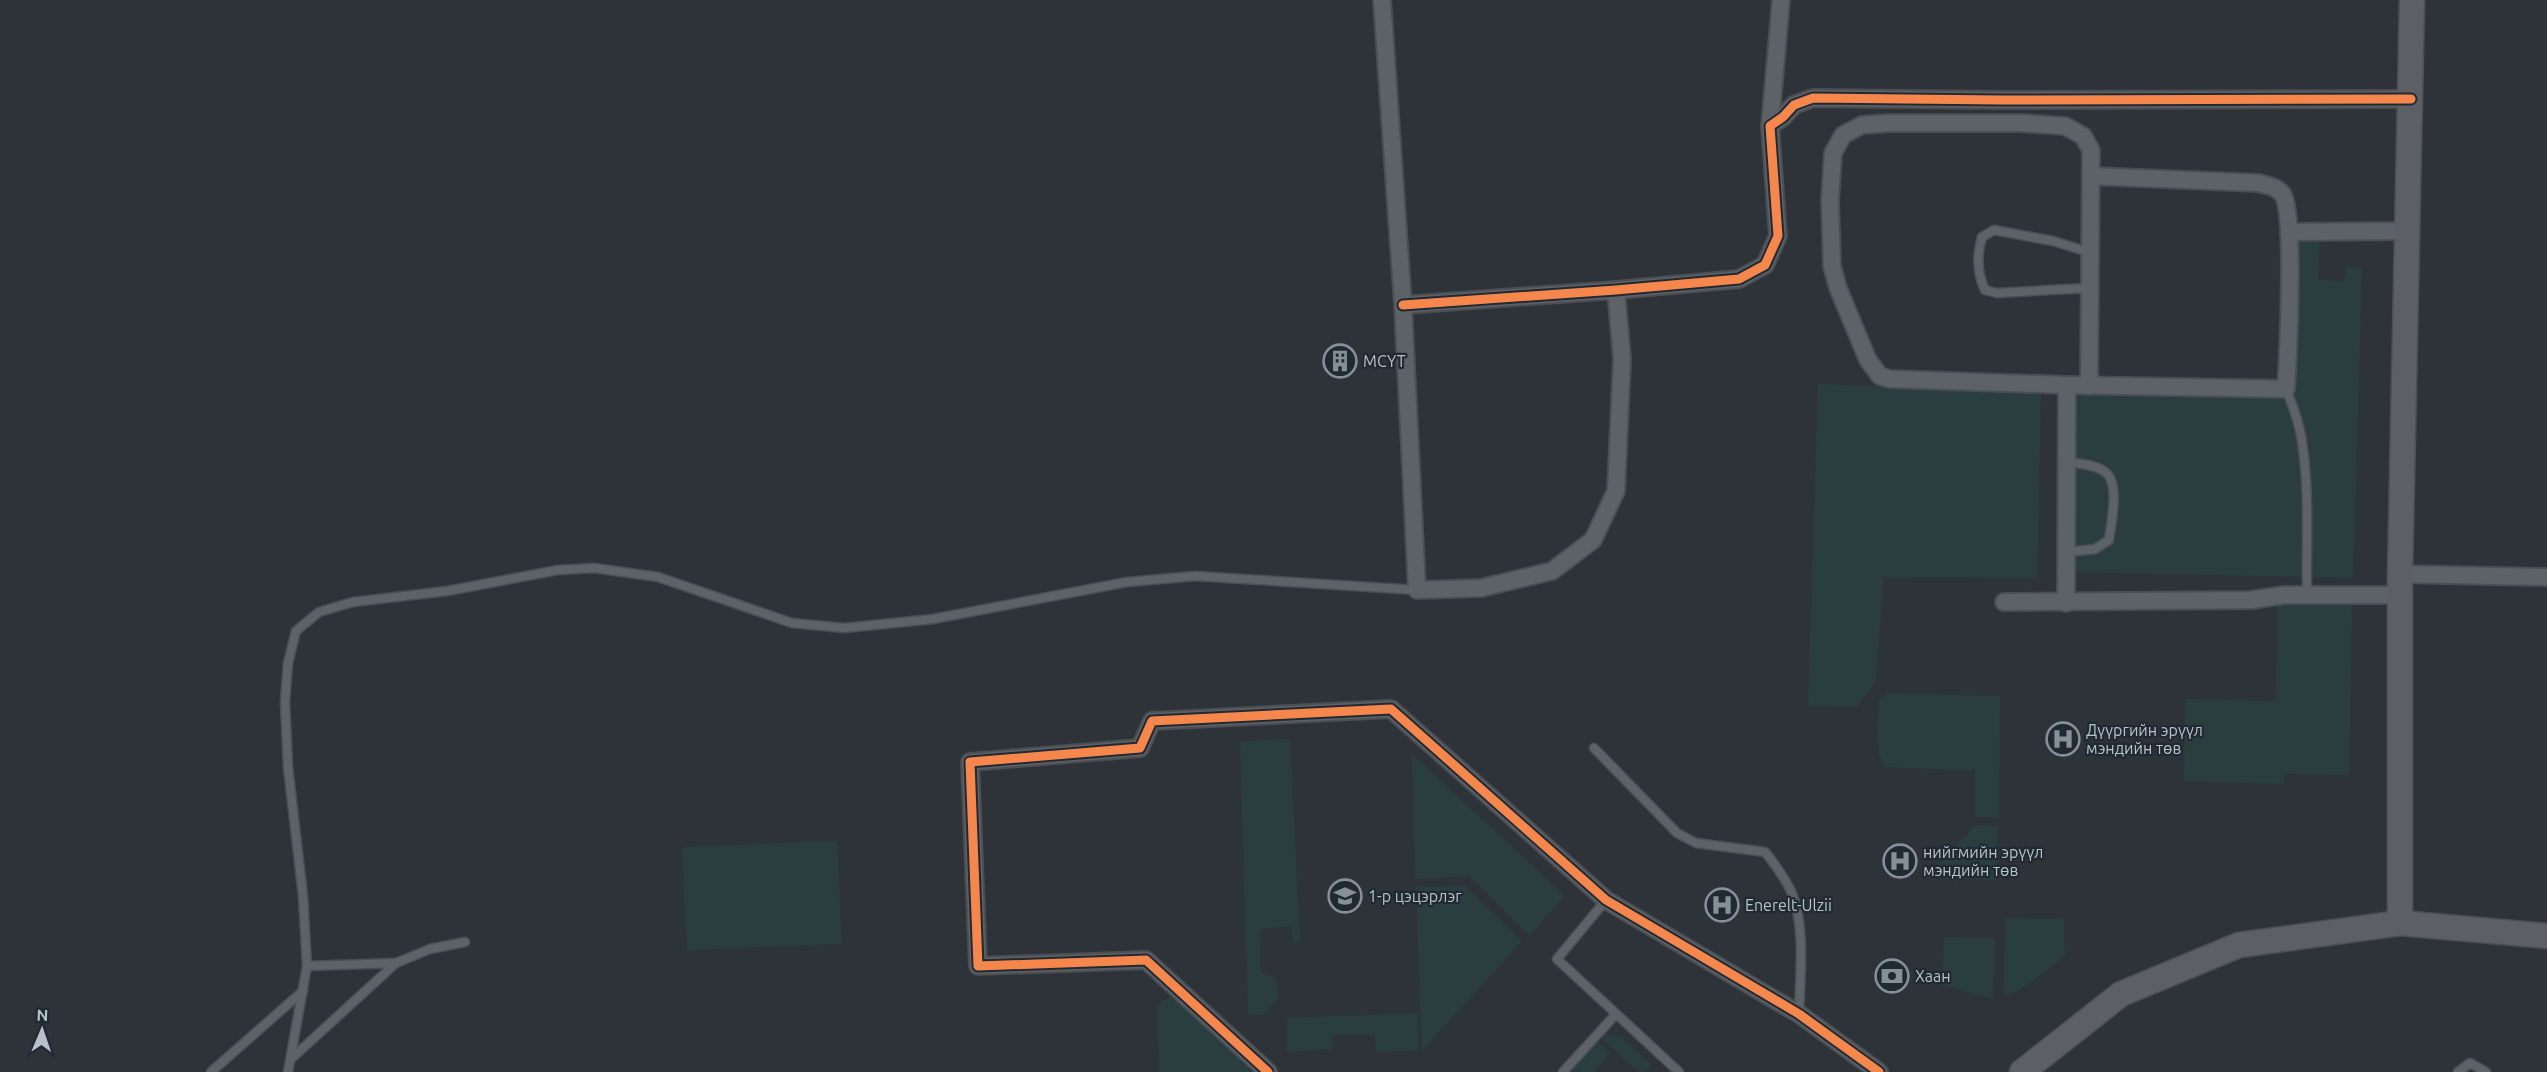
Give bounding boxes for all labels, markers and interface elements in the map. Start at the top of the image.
building icon: МСҮТ [1322,343,1358,379]
place label: МСҮТ [1363,352,1406,370]
hospital icon: Дүүргийн эрүүл мэндийн төв [2045,721,2081,757]
place label: Дүүргийн эрүүл мэндийн төв [2086,721,2203,757]
hospital icon: нийгмийн эрүүл мэндийн төв [1882,843,1918,879]
place label: нийгмийн эрүүл мэндийн төв [1923,843,2043,879]
school or university icon: 1-р цэцэрлэг [1327,878,1363,914]
place label: 1-р цэцэрлэг [1368,887,1462,905]
hospital icon: Enerelt-Ulzii [1704,887,1740,923]
place label: Enerelt-Ulzii [1745,896,1832,914]
bank icon: Хаан [1874,958,1910,994]
place label: Хаан [1915,967,1951,985]
north arrow [12,1000,72,1060]
text: N [36,1006,49,1024]

